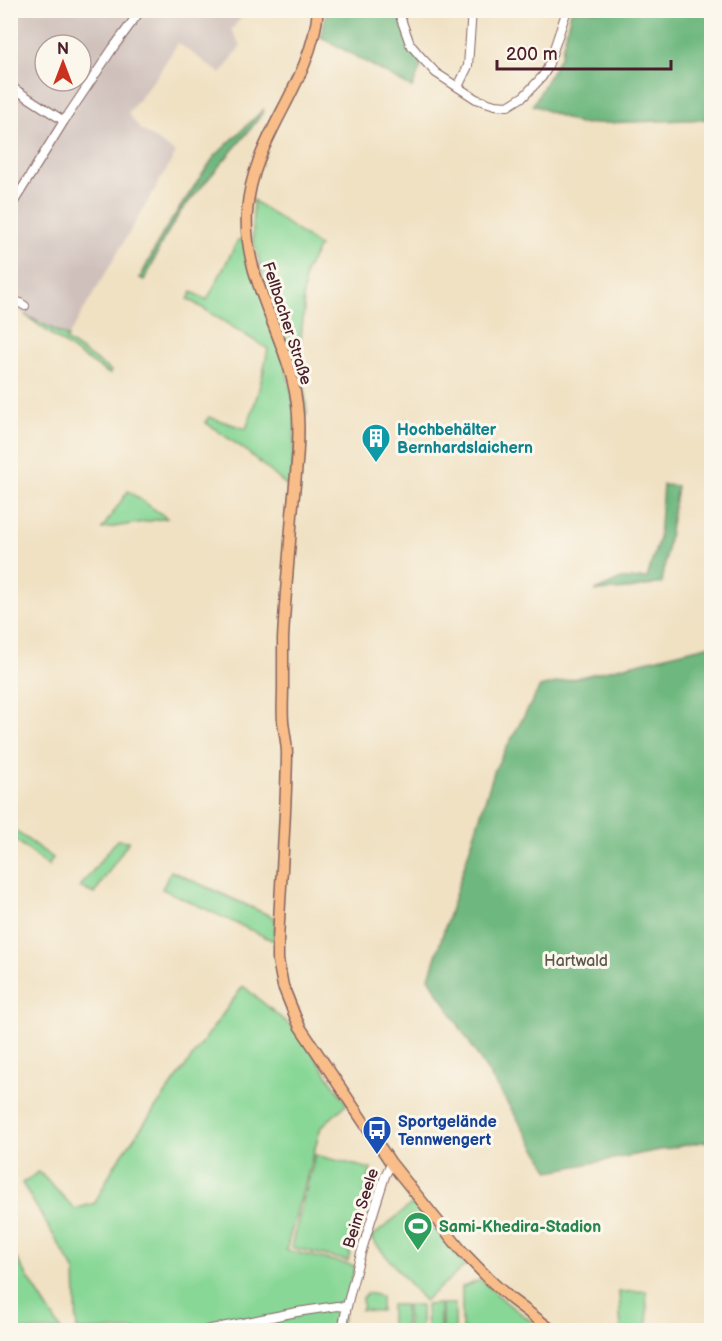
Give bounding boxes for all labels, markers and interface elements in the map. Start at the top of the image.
north arrow [33,33,93,93]
scale bar [497,33,671,71]
text: N [57,40,69,59]
text: 200 m [506,44,558,65]
street label: Fellbacher Straße [258,260,316,388]
place label: Hochbehälter Bernhardslaichern [397,421,533,458]
building icon: Hochbehälter Bernhardslaichern [360,422,392,464]
park label: Hartwald [544,952,608,971]
place label: Sportgelände Tennwengert [398,1113,497,1150]
bus stop icon: Sportgelände Tennwengert [361,1114,393,1156]
street label: Beim Seele [340,1166,383,1251]
sports icon: Sami-Khedira-Stadion [402,1210,434,1252]
place label: Sami-Khedira-Stadion [439,1218,601,1237]

